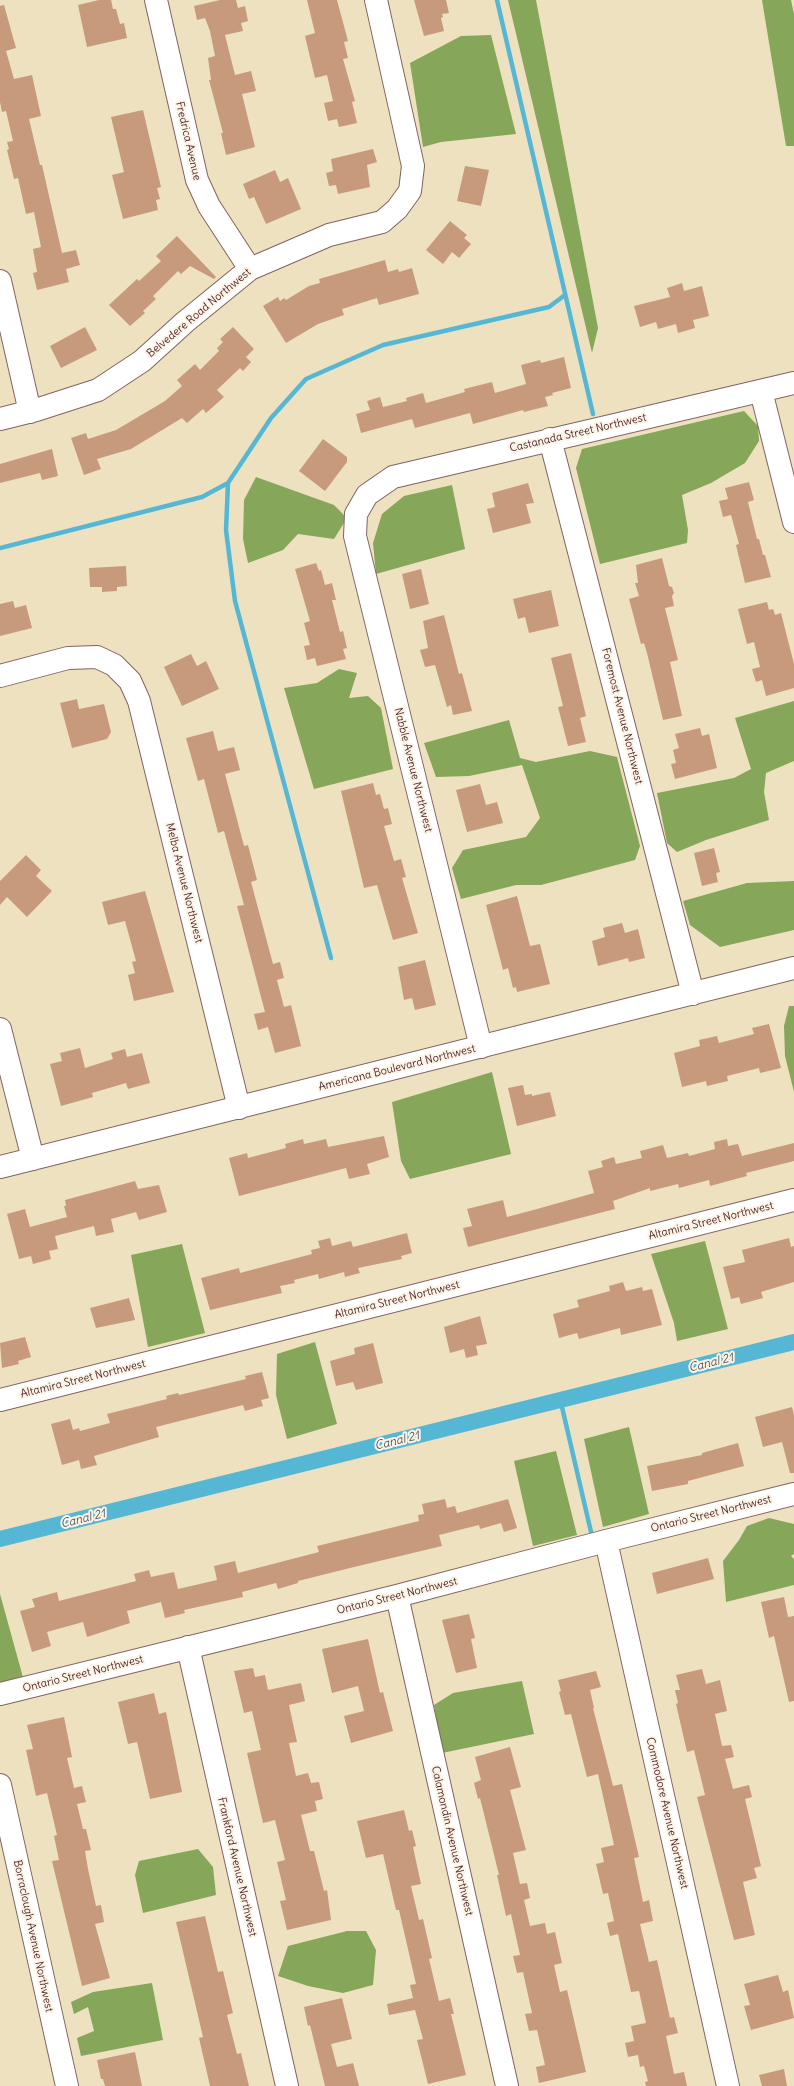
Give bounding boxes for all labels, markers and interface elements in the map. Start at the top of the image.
street label: Fredrica Avenue [173,100,203,182]
street label: Belvedere Road Northwest [144,266,254,360]
street label: Castanada Street Northwest [508,411,648,455]
street label: Foremost Avenue Northwest [599,646,645,786]
street label: Nabble Avenue Northwest [391,706,435,834]
street label: Melba Avenue Northwest [163,822,205,944]
street label: Americana Boulevard Northwest [317,1042,477,1094]
street label: Altamira Street Northwest [647,1199,775,1243]
street label: Altamira Street Northwest [333,1278,461,1322]
water label: Canal 21 [687,1351,735,1375]
street label: Altamira Street Northwest [19,1357,147,1401]
water label: Canal 21 [373,1429,421,1453]
street label: Ontario Street Northwest [649,1493,773,1535]
water label: Canal 21 [59,1507,107,1531]
street label: Ontario Street Northwest [335,1575,459,1617]
street label: Ontario Street Northwest [21,1653,145,1695]
street label: Commodore Avenue Northwest [643,1736,691,1890]
street label: Calamondin Avenue Northwest [428,1765,476,1917]
street label: Frankford Avenue Northwest [215,1796,259,1938]
street label: Borraclough Avenue Northwest [10,1859,56,2013]

